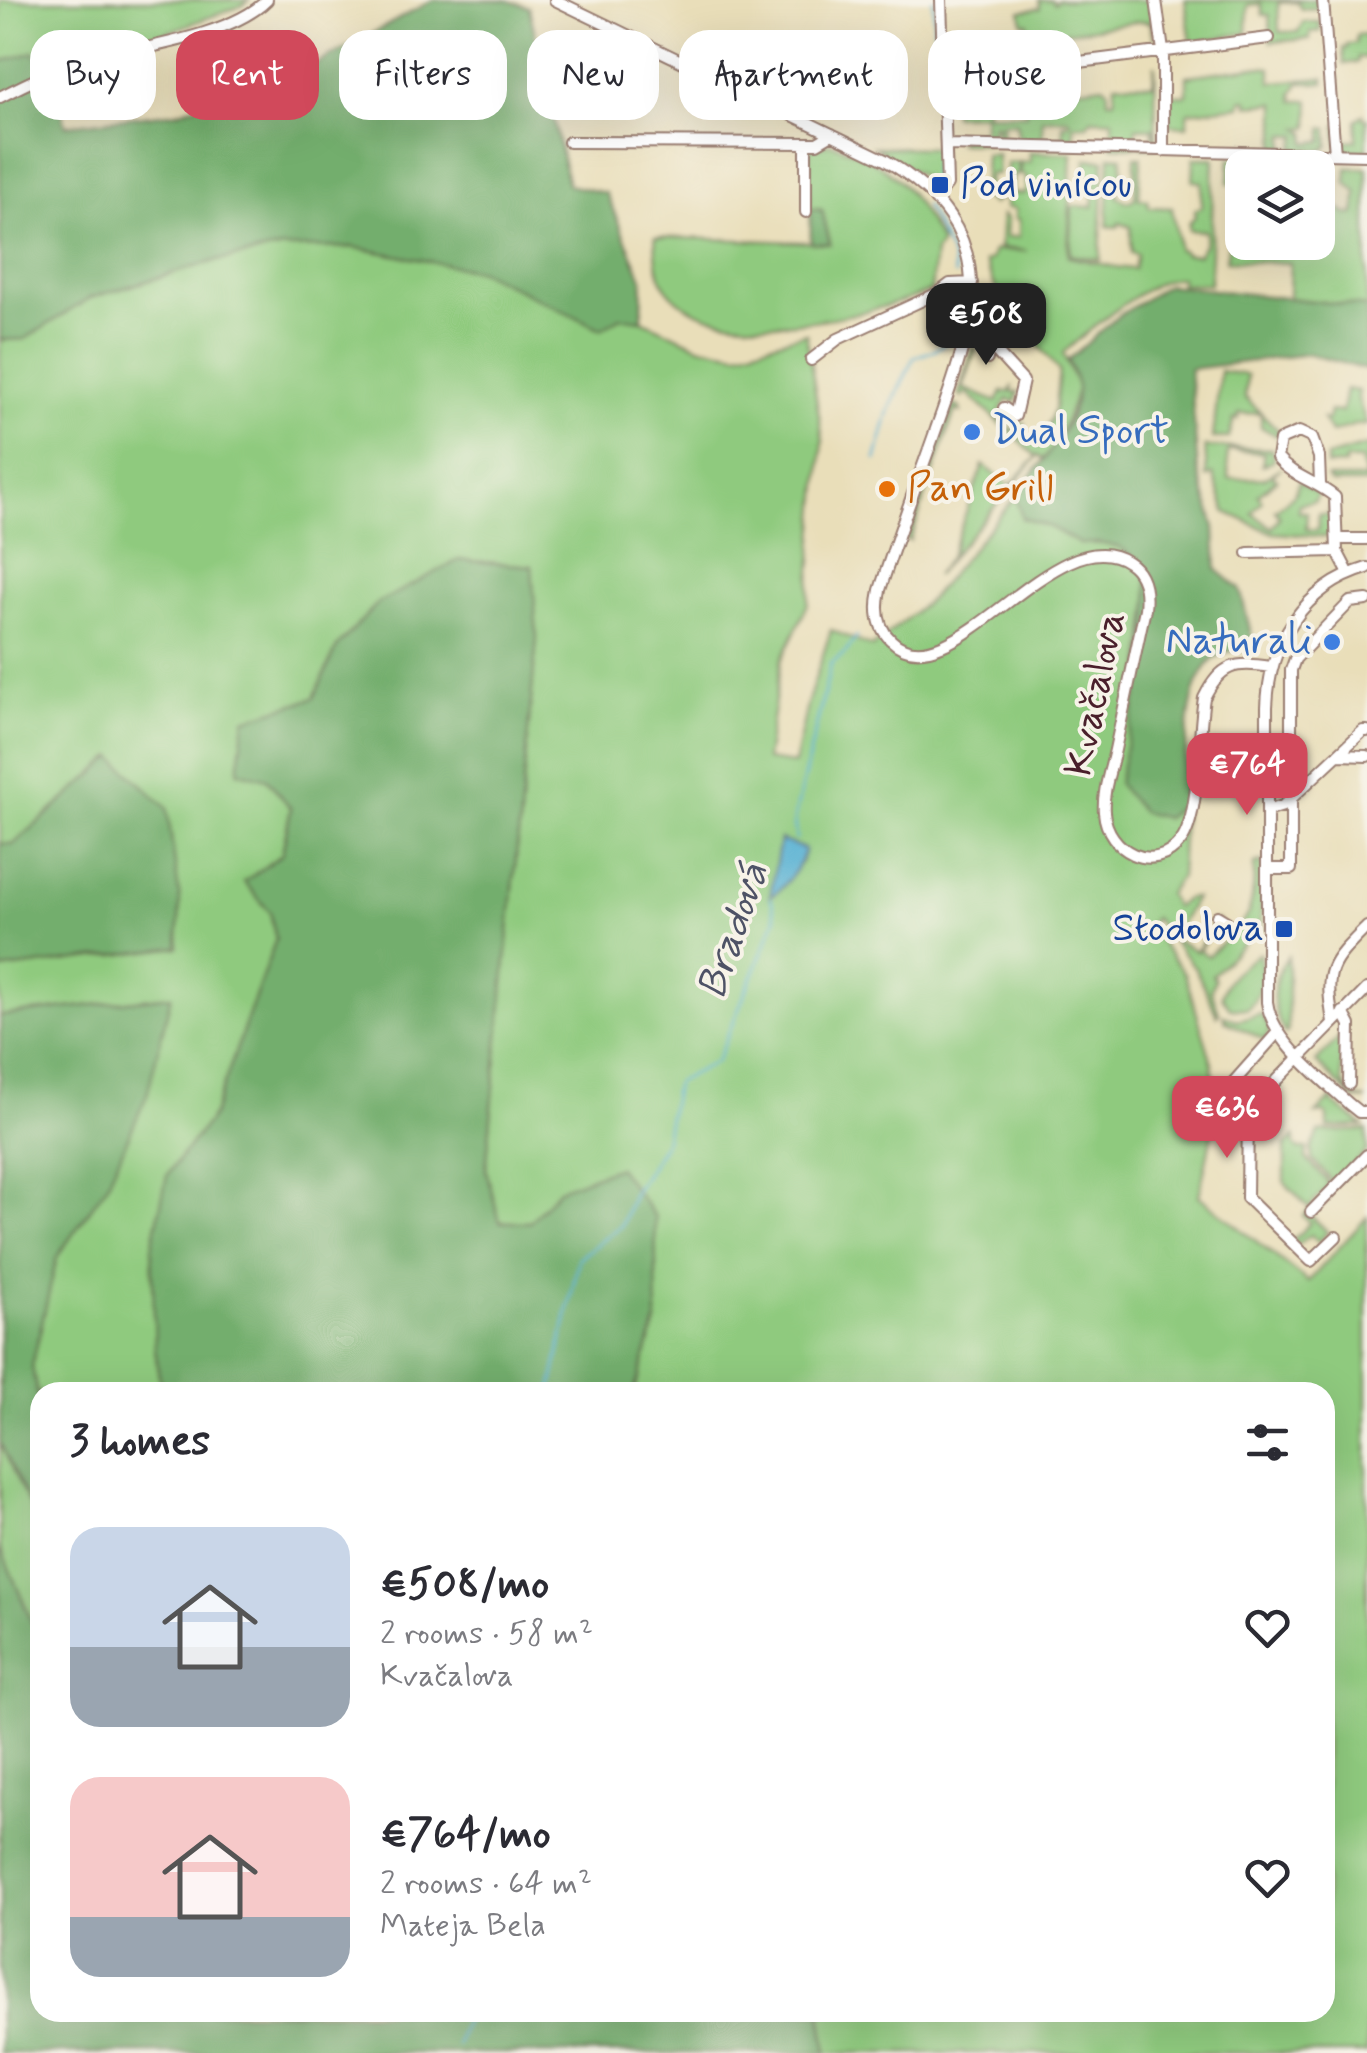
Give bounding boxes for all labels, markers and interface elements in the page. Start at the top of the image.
chip: Buy [30,30,156,120]
chip: Rent [176,30,319,120]
chip: Filters [339,30,507,120]
chip: New [527,30,659,120]
chip: Apartment [679,30,908,120]
chip: House [928,30,1081,120]
map controls [1225,150,1335,260]
button: layers [1225,150,1335,260]
place label: Pod vinicou [960,159,1132,211]
marker: Pod vinicou [929,174,951,196]
pin: €508 [927,283,1045,368]
text: €508 [948,294,1024,336]
place label: Dual Sport [992,406,1169,458]
marker: Dual Sport [961,421,983,443]
place label: Pan Grill [907,463,1053,515]
marker: Pan Grill [876,478,898,500]
street label: Kvačalova [1053,607,1139,781]
place label: Naturali [1166,616,1312,668]
marker: Naturali [1321,631,1343,653]
pin: €764 [1188,733,1306,818]
text: €764 [1209,744,1286,786]
water label: Bradová [685,856,783,1006]
place label: Stodolova [1112,903,1264,955]
marker: Stodolova [1273,918,1295,940]
pin: €636 [1168,1076,1286,1161]
text: €636 [1194,1087,1260,1129]
text: 3 homes [70,1415,210,1470]
icon: filters [1240,1415,1295,1470]
text: €508/mo [380,1558,549,1613]
icon: home [150,1567,270,1687]
icon: heart [1240,1600,1295,1655]
text: 2 rooms · 58 m² [380,1613,593,1655]
text: Kvačalova [380,1655,513,1697]
text: €764/mo [380,1808,551,1863]
icon: home [150,1817,270,1937]
icon: heart [1240,1850,1295,1905]
text: 2 rooms · 64 m² [380,1863,592,1905]
text: Mateja Bela [380,1905,546,1947]

